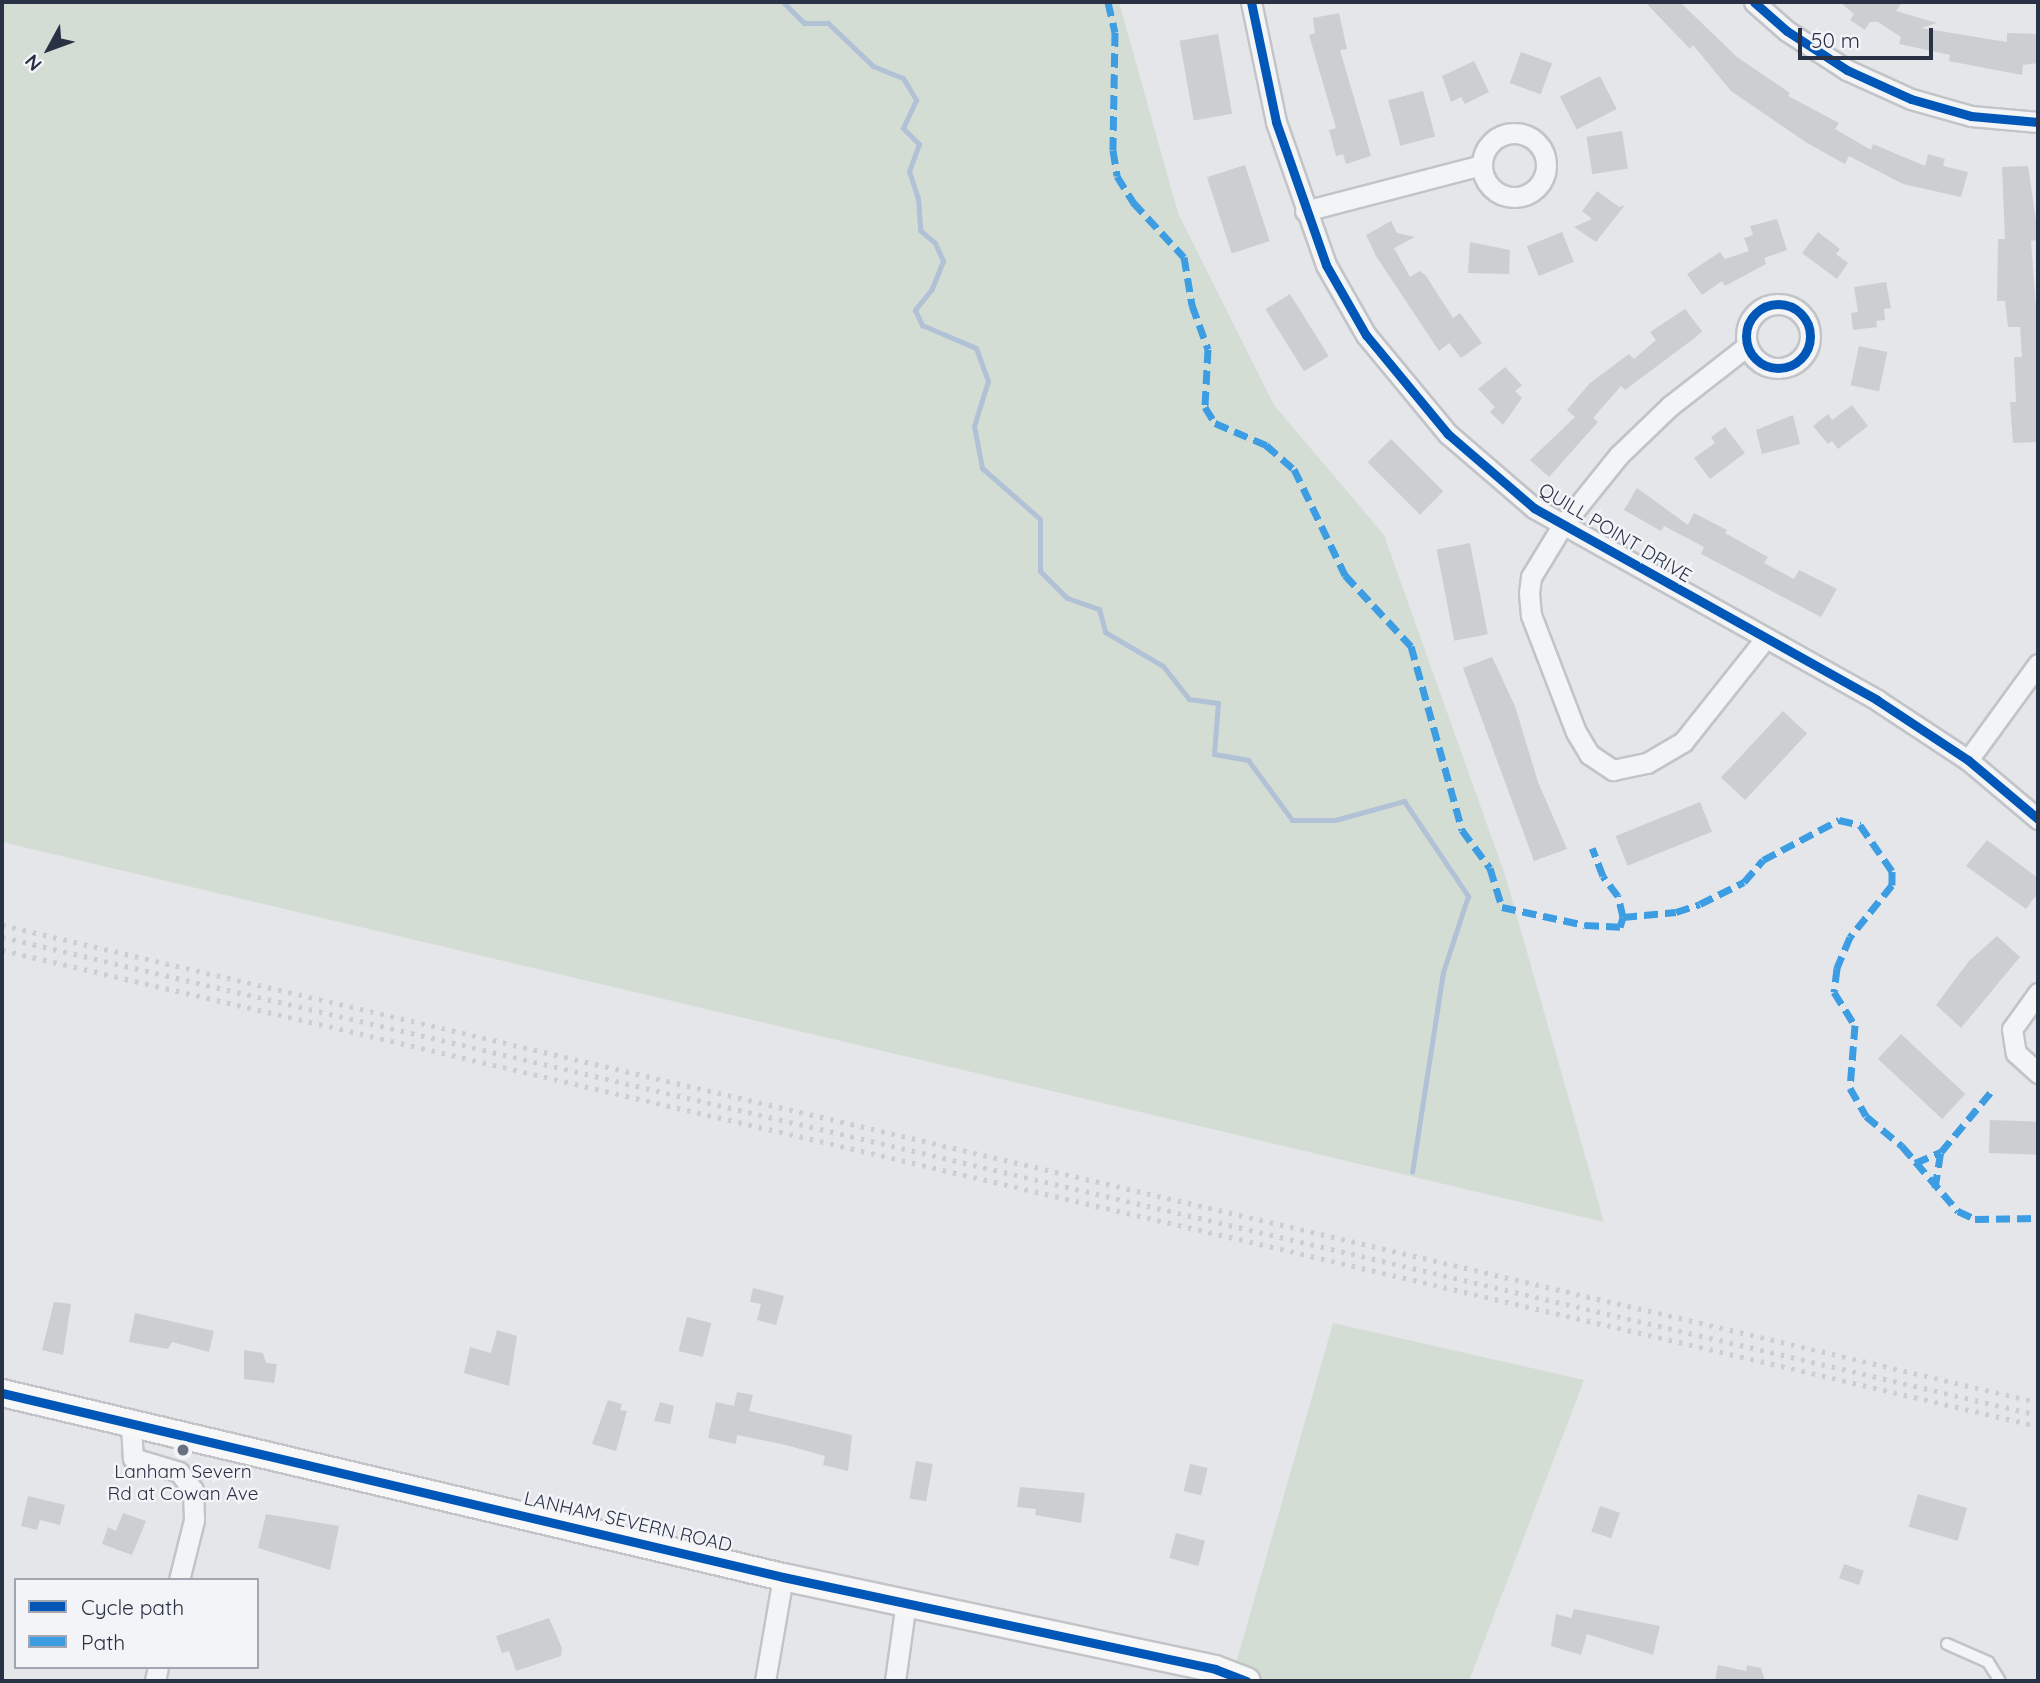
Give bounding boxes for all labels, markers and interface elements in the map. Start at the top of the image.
north arrow [14,14,84,84]
scale bar [1802,14,1937,58]
text: 50 m [1811,27,1860,53]
text: N [20,50,47,76]
street label: QUILL POINT DRIVE [1535,478,1695,588]
marker: Lanham Severn Rd at Cowan Ave [175,1442,191,1458]
place label: Lanham Severn Rd at Cowan Ave [108,1461,258,1505]
street label: LANHAM SEVERN ROAD [522,1487,734,1557]
legend [14,1578,259,1669]
text: Cycle path [81,1594,184,1620]
text: Path [81,1629,125,1655]

